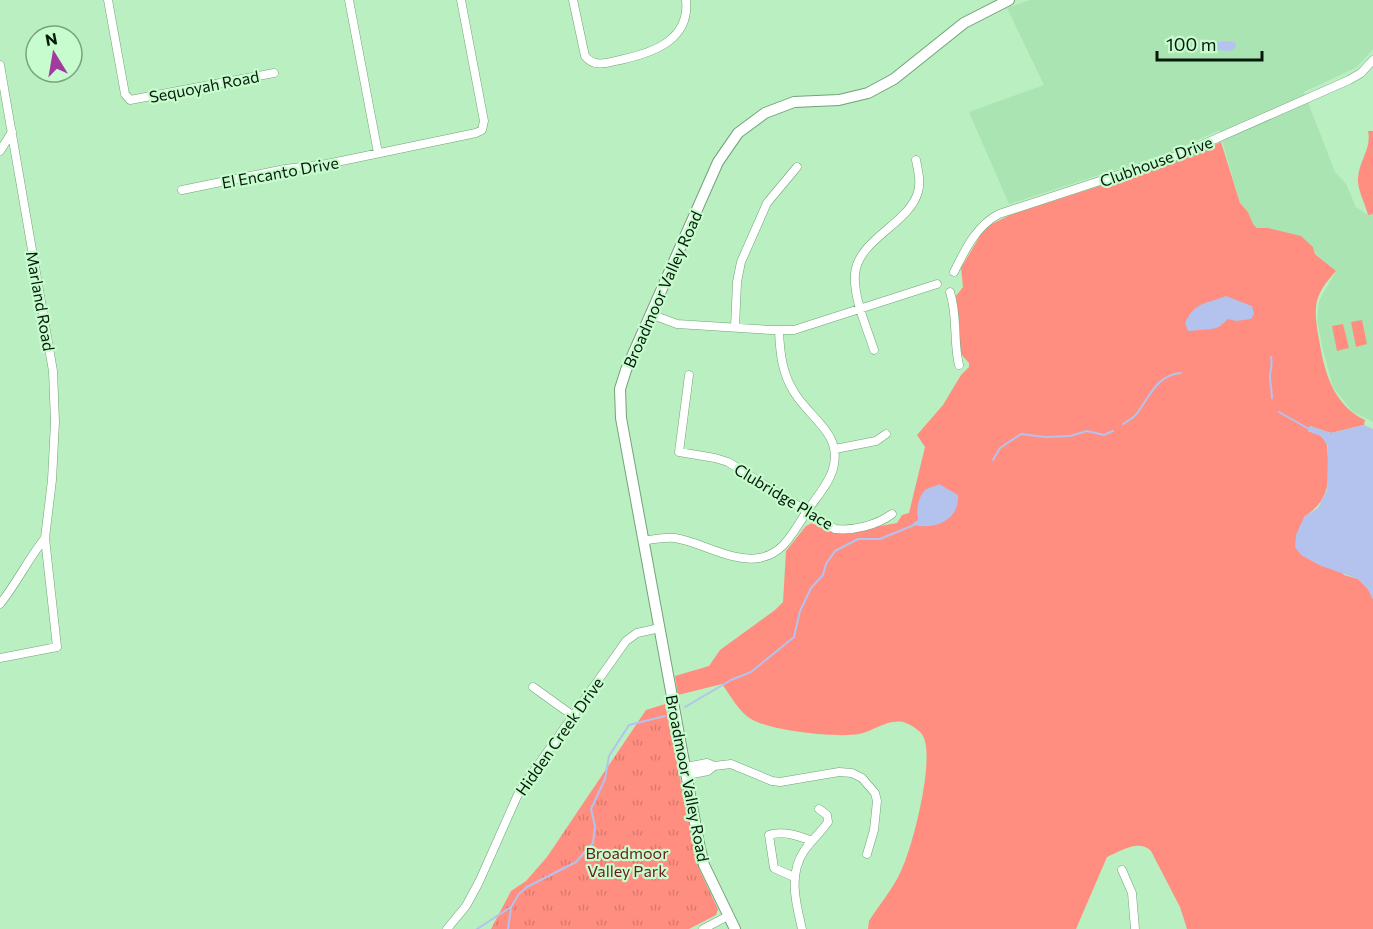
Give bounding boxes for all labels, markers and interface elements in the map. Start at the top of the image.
north arrow [24,24,84,84]
scale bar [1157,24,1262,62]
text: N [43,28,59,49]
text: 100 m [1166,33,1216,55]
street label: Sequoyah Road [147,66,261,106]
street label: Clubhouse Drive [1097,132,1215,190]
street label: El Encanto Drive [220,152,340,192]
street label: Broadmoor Valley Road [619,208,705,370]
street label: Marland Road [23,250,59,352]
street label: Clubridge Place [731,459,837,533]
street label: Hidden Creek Drive [511,673,607,799]
street label: Broadmoor Valley Road [662,693,714,863]
park label: Broadmoor Valley Park [585,843,669,880]

